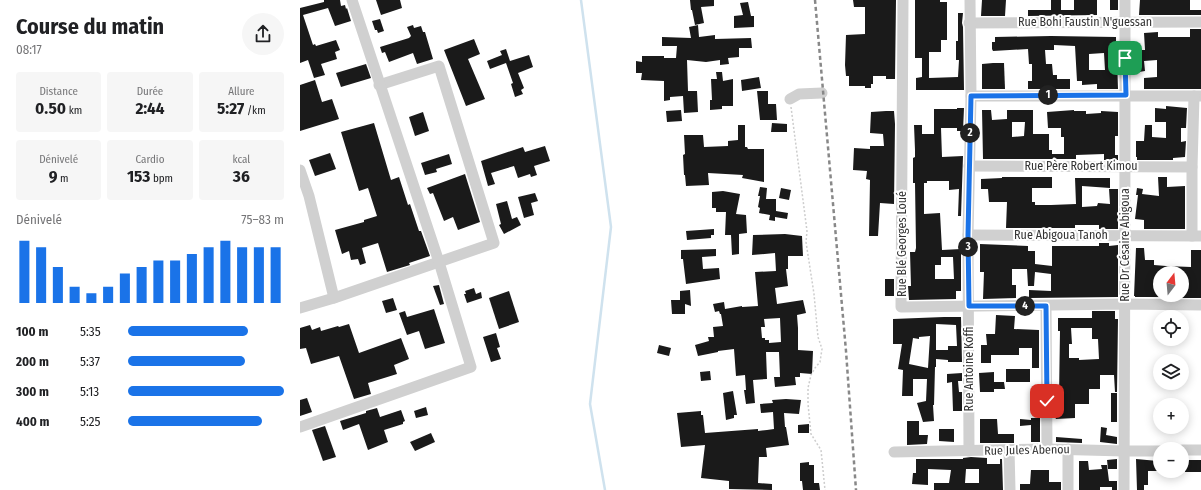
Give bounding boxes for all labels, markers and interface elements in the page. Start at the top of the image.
text: Course du matin [16,13,164,40]
button: share [242,13,284,55]
street label: Rue Bohi Faustin N'guessan [1018,15,1152,29]
pin [1108,41,1142,75]
text: 08:17 [16,42,42,57]
icon: arrive [1114,47,1136,69]
text: Distance [39,85,78,98]
text: Durée [137,85,163,98]
text: Allure [228,85,254,98]
pin: 1 [1038,85,1058,105]
text: 1 [1046,88,1050,101]
text: 0.50 [35,98,66,119]
text: 2:44 [135,98,165,119]
text: 5:27 [217,98,244,119]
text: km [66,104,82,117]
text: /km [244,104,266,117]
pin: 2 [960,123,980,143]
text: 2 [967,126,973,139]
text: Dénivelé [39,153,78,166]
text: Cardio [136,153,164,166]
text: kcal [232,153,250,166]
street label: Rue Père Robert Kimou [1024,159,1138,173]
text: 9 [49,166,58,187]
text: 153 [127,166,150,187]
text: 36 [233,166,250,187]
text: m [58,172,69,185]
text: bpm [150,172,173,185]
street label: Rue Dr Césaire Abigoua [1118,188,1132,302]
street label: Rue Blé Georges Loué [895,191,909,297]
text: Dénivelé [16,212,62,227]
text: 75–83 m [241,212,284,227]
street label: Rue Abigoua Tanoh [1014,228,1108,242]
pin: 3 [958,237,978,257]
text: 3 [965,240,971,253]
north arrow [1153,266,1189,302]
map controls [1153,266,1189,478]
pin: 4 [1015,296,1035,316]
text: 4 [1022,299,1028,312]
button: locate [1153,310,1189,346]
text: 100 m [16,324,48,339]
text: 5:35 [80,324,101,339]
street label: Rue Antoine Koffi [962,327,976,411]
text: 200 m [16,354,49,369]
text: 5:37 [80,354,100,369]
button: layers [1153,354,1189,390]
text: 300 m [16,384,49,399]
text: 5:13 [80,384,99,399]
pin [1030,384,1064,418]
icon: check [1036,390,1058,412]
button: + [1153,398,1189,434]
text: 400 m [16,414,50,429]
text: 5:25 [80,414,100,429]
street label: Rue Jules Abenou [984,442,1070,458]
button: − [1153,442,1189,478]

